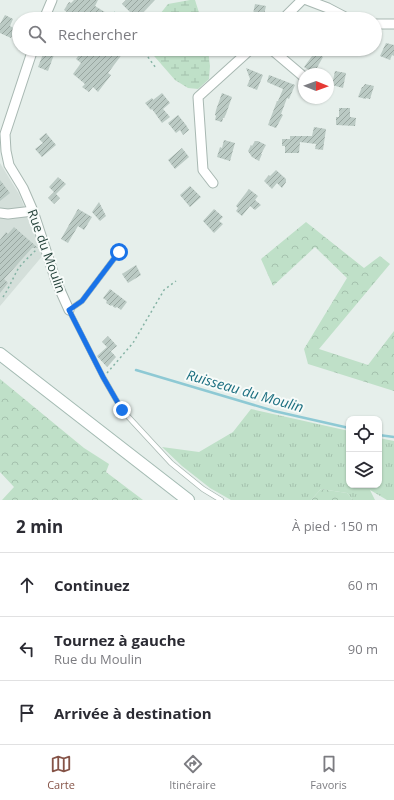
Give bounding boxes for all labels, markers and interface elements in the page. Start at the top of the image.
search box [12,12,382,56]
icon: search [26,23,48,45]
text: Rechercher [58,24,138,44]
north arrow [298,68,334,104]
street label: Rue du Moulin [23,207,71,295]
route start [110,243,128,261]
water label: Ruisseau du Moulin [184,365,306,416]
route end [113,401,131,419]
map controls [346,416,382,488]
button: locate [346,416,382,452]
button: layers [346,452,382,488]
text: 2 min [16,515,63,538]
text: À pied · 150 m [292,517,378,535]
icon: ahead [16,574,38,596]
text: Continuez [54,575,130,595]
text: 60 m [348,576,378,594]
text: Tournez à gauche [54,630,185,650]
icon: left [16,638,38,660]
text: 90 m [348,640,378,658]
text: Rue du Moulin [54,650,142,668]
icon: arrive [16,702,38,724]
text: Arrivée à destination [54,703,212,723]
tab: Carte [47,753,75,792]
tab: Itinéraire [169,753,216,792]
tab: Favoris [310,753,347,792]

